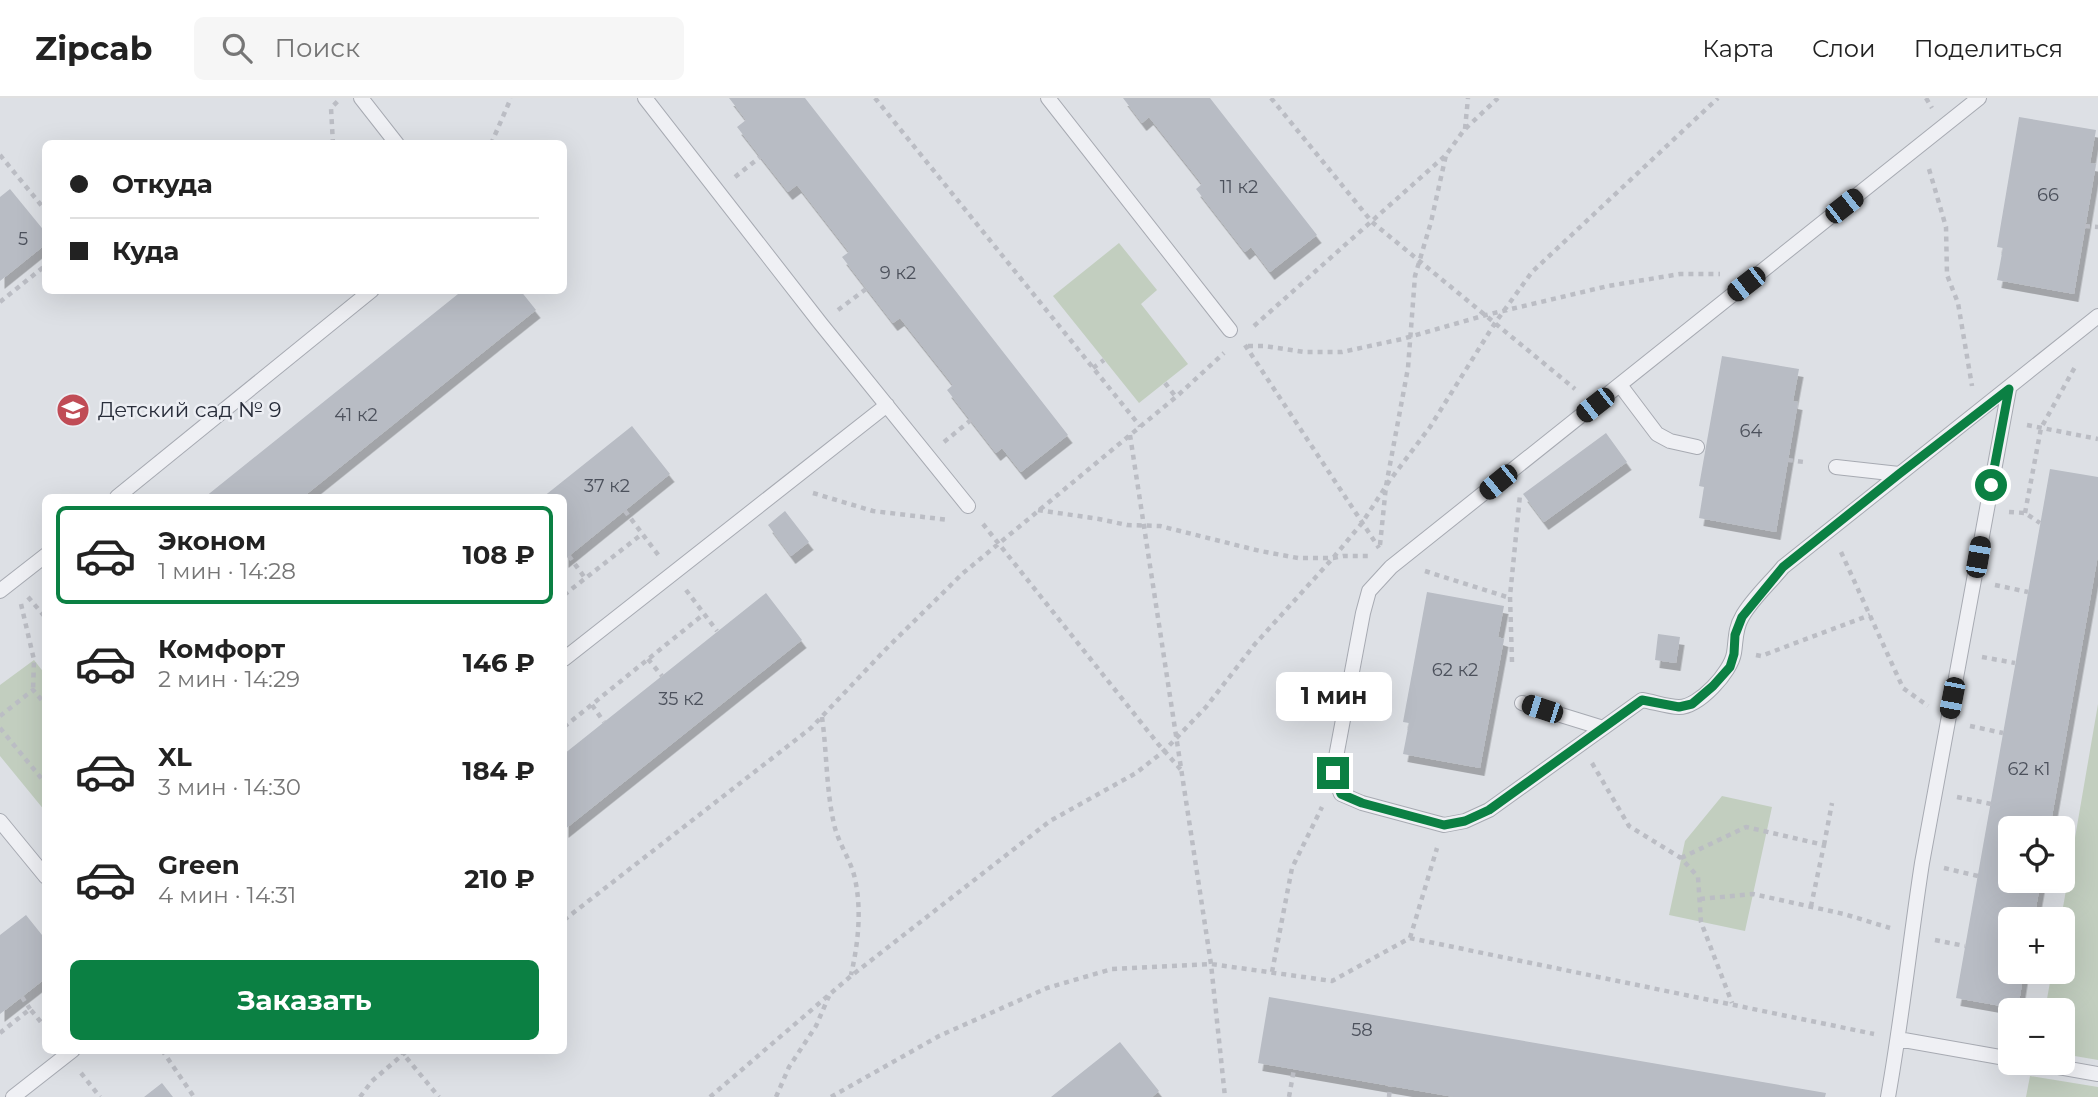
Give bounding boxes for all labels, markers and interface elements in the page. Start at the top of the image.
search box [194,17,684,80]
text: Zipcab [35,28,152,68]
icon: search [218,29,256,67]
text: Поиск [274,32,360,64]
text: Карта [1702,34,1774,63]
text: Слои [1812,34,1876,63]
text: Поделиться [1914,34,2063,63]
text: Откуда [112,168,213,200]
house number: 11 к2 [1220,176,1258,198]
house number: 66 [2037,184,2059,206]
car [1821,185,1868,227]
house number: 5 [18,228,28,250]
text: Куда [112,235,179,267]
house number: 9 к2 [880,262,916,284]
car [1723,263,1770,305]
car [1572,384,1619,426]
school or university icon: Детский сад № 9 [54,391,92,429]
place label: Детский сад № 9 [98,397,281,422]
house number: 41 к2 [334,404,378,426]
house number: 64 [1740,420,1763,442]
car [1476,461,1521,503]
route start [1975,469,2007,501]
house number: 37 к2 [584,475,630,497]
icon: car [74,524,137,587]
text: Эконом [158,525,266,557]
car [1965,534,1992,580]
text: 108 ₽ [462,539,535,571]
text: 1 мин · 14:28 [158,557,296,585]
icon: car [74,632,137,695]
text: Комфорт [158,633,285,665]
text: 146 ₽ [463,647,535,679]
house number: 62 к2 [1432,659,1478,681]
text: 2 мин · 14:29 [158,665,300,693]
callout: 1 мин [1275,672,1391,720]
car [1938,675,1967,721]
text: 1 мин [1301,682,1367,710]
house number: 35 к2 [658,688,704,710]
car [1519,693,1566,725]
icon: car [74,740,137,803]
text: XL [158,741,192,773]
text: 184 ₽ [462,755,535,787]
route end [1317,757,1349,789]
house number: 62 к1 [2008,758,2050,780]
text: 3 мин · 14:30 [158,773,301,801]
map controls [1998,816,2075,1075]
button: locate [1998,816,2075,893]
icon: car [74,848,137,911]
text: Green [158,849,240,881]
text: 210 ₽ [464,863,535,895]
text: 4 мин · 14:31 [158,881,296,909]
button: + [1998,907,2075,984]
button: Заказать [70,960,539,1040]
button: − [1998,998,2075,1075]
house number: 58 [1351,1019,1373,1041]

